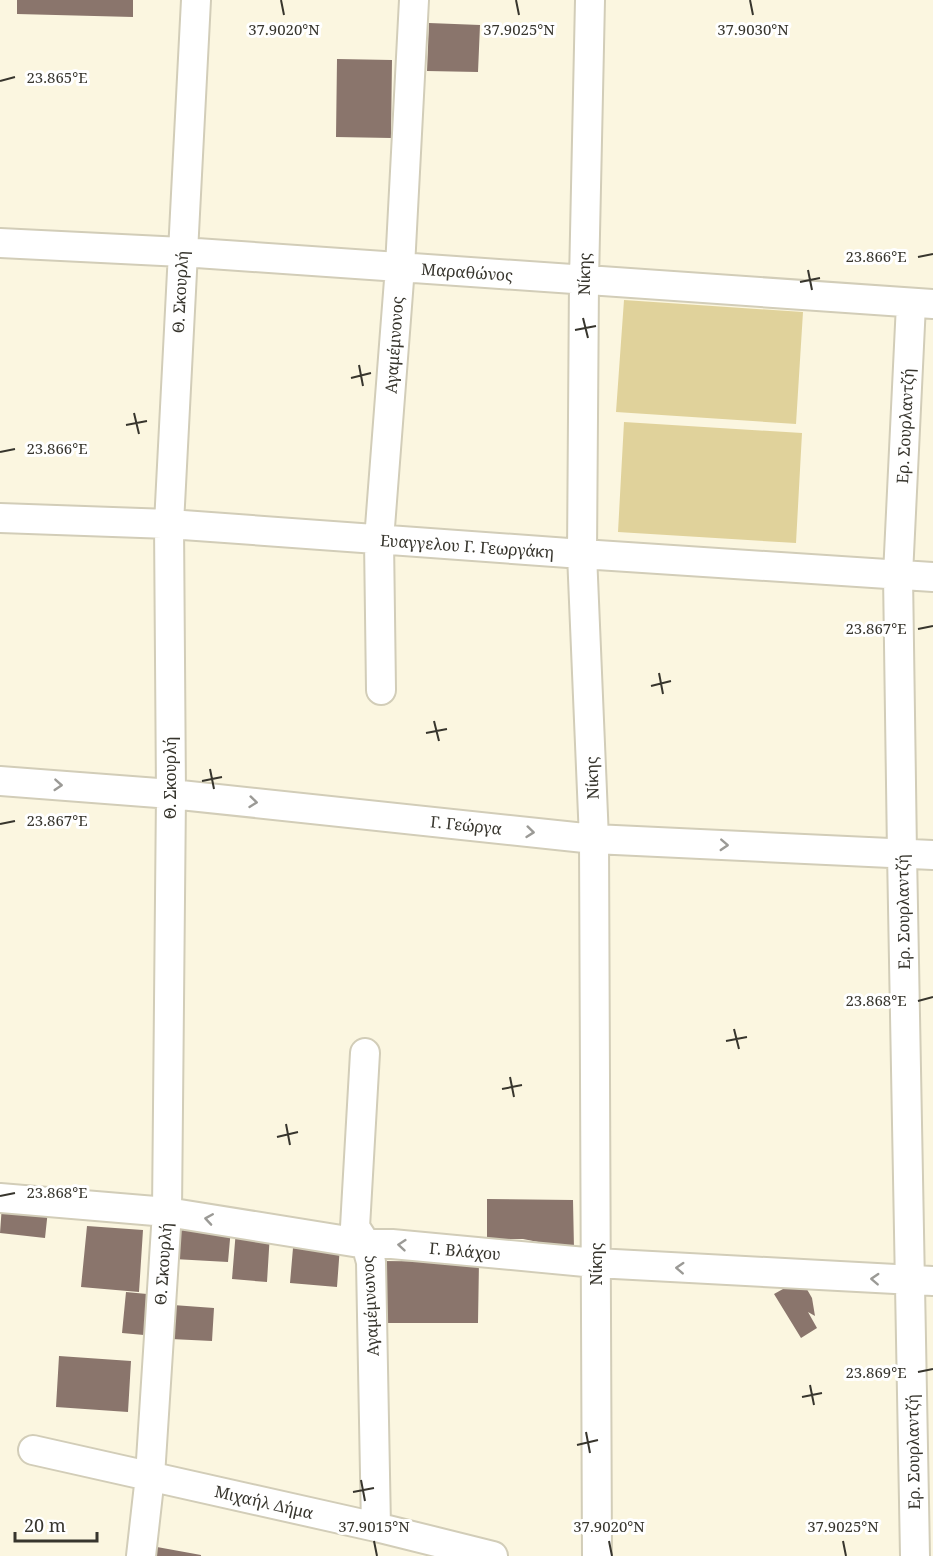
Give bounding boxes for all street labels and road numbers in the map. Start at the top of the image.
street label: Θ. Σκουρλή [167,250,193,334]
street label: Νίκης [573,252,595,296]
street label: Μαραθώνος [420,258,514,286]
street label: Αγαμέμνονος [380,295,408,394]
street label: Ερ. Σουρλαντζή [891,368,919,484]
street label: Ευαγγελου Γ. Γεωργάκη [379,529,555,563]
street label: Θ. Σκουρλή [159,737,181,819]
street label: Νίκης [580,756,604,800]
street label: Γ. Γεώργα [429,810,503,840]
street label: Ερ. Σουρλαντζή [891,854,915,970]
street label: Θ. Σκουρλή [149,1222,177,1306]
street label: Γ. Βλάχου [428,1237,502,1265]
street label: Νίκης [585,1242,607,1285]
street label: Αγαμέμνωνος [356,1255,384,1357]
street label: Ερ. Σουρλαντζή [901,1394,925,1510]
street label: Μιχαήλ Δήμα [213,1480,315,1524]

